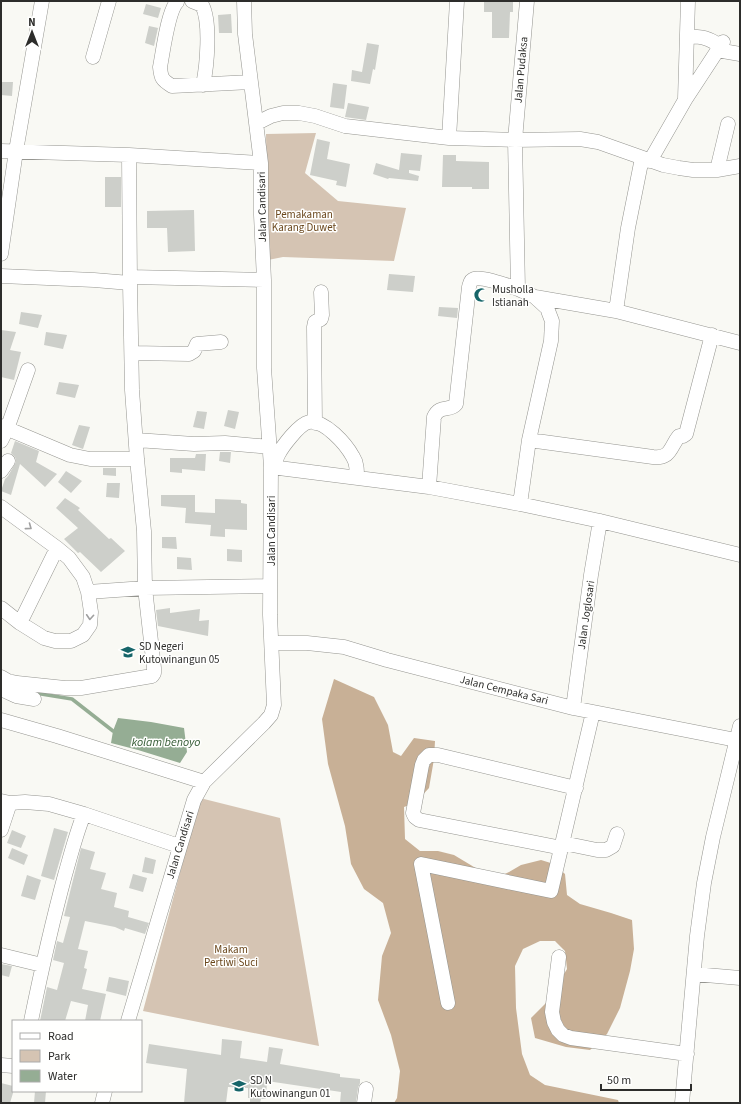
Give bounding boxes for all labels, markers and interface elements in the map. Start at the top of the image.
north arrow [12,12,52,52]
text: N [28,15,36,30]
street label: Jalan Pudaksa [511,36,531,104]
street label: Jalan Candisari [254,172,270,242]
park label: Pemakaman Karang Duwet [272,207,337,235]
place label: Musholla Istianah [492,282,534,310]
mosque icon: Musholla Istianah [473,287,489,303]
street label: Jalan Candisari [264,496,279,566]
one-way arrow [24,522,31,529]
street label: Jalan Joglosari [574,580,598,650]
one-way arrow [86,614,94,620]
place label: SD Negeri Kutowinangun 05 [139,639,220,667]
school or university icon: SD Negeri Kutowinangun 05 [120,644,136,660]
street label: Jalan Cempaka Sari [458,672,550,708]
water label: kolam benoyo [131,734,201,751]
street label: Jalan Candisari [162,809,198,881]
park label: Makam Pertiwi Suci [204,942,258,970]
legend [12,1020,142,1092]
text: Road [48,1028,74,1045]
text: Park [48,1048,70,1065]
scale bar [601,1066,691,1092]
text: Water [48,1068,78,1085]
text: 50 m [607,1072,631,1089]
place label: SD N Kutowinangun 01 [250,1073,331,1101]
school or university icon: SD N Kutowinangun 01 [231,1078,247,1094]

